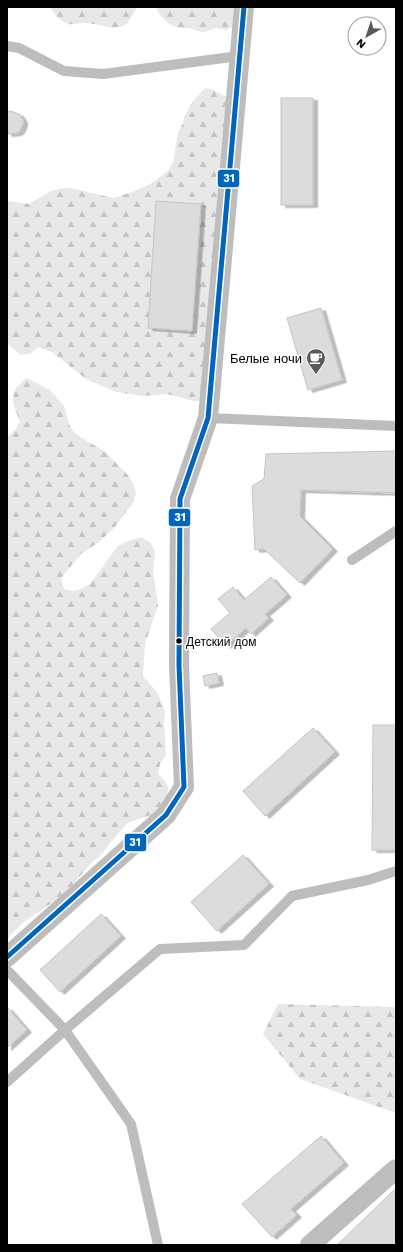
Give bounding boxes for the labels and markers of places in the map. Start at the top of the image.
cafe icon: Белые ночи [305,347,327,375]
place label: Белые ночи [230,351,302,366]
place label: Детский дом [186,635,256,649]
marker: Детский дом [174,636,184,646]

